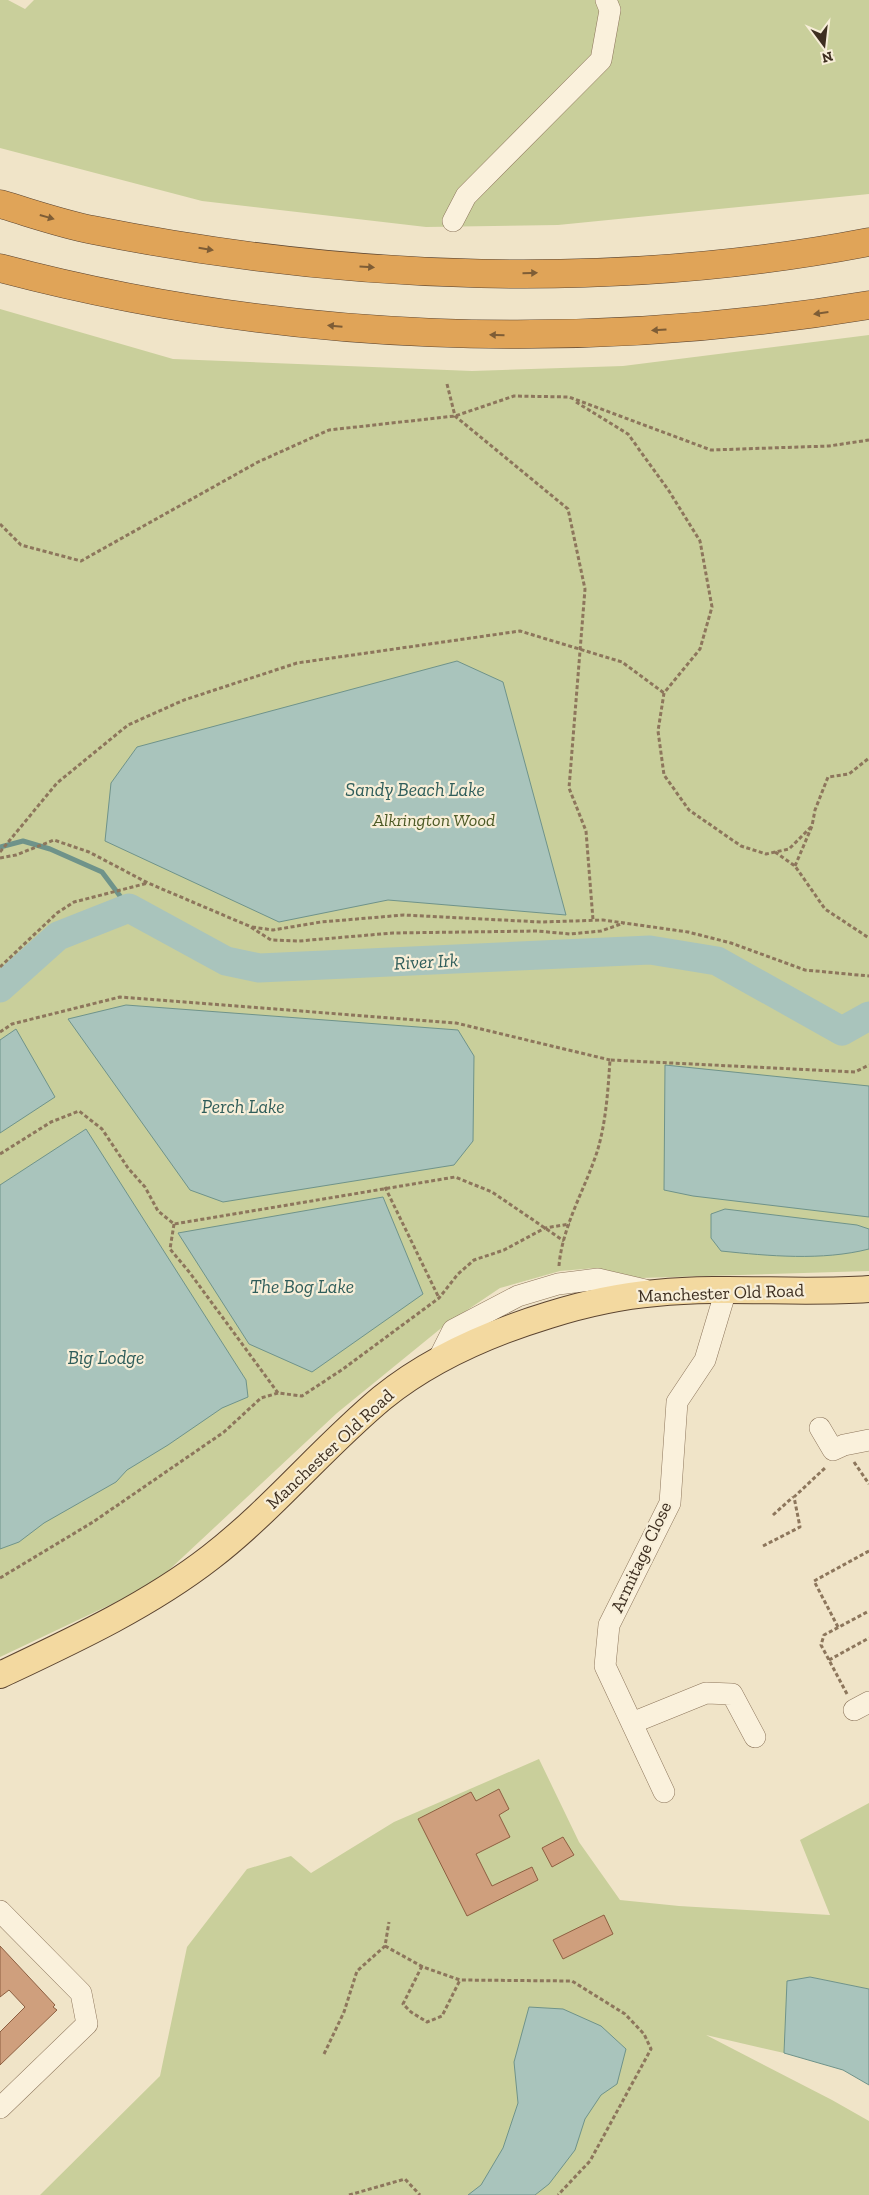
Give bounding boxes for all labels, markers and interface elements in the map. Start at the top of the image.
north arrow [799,20,849,70]
text: N [820,47,835,67]
one-way arrow [39,214,54,222]
one-way arrow [198,245,214,253]
one-way arrow [360,264,376,272]
one-way arrow [522,269,538,277]
one-way arrow [813,309,829,317]
one-way arrow [327,322,343,330]
one-way arrow [651,326,667,334]
one-way arrow [489,331,505,339]
water label: Sandy Beach Lake [345,778,485,801]
park label: Alkrington Wood [372,809,495,831]
water label: River Irk [393,948,459,975]
water label: Perch Lake [201,1095,285,1118]
water label: The Bog Lake [250,1275,354,1298]
street label: Manchester Old Road [638,1279,805,1307]
water label: Big Lodge [68,1346,144,1369]
street label: Manchester Old Road [262,1384,398,1514]
street label: Armitage Close [606,1498,676,1616]

